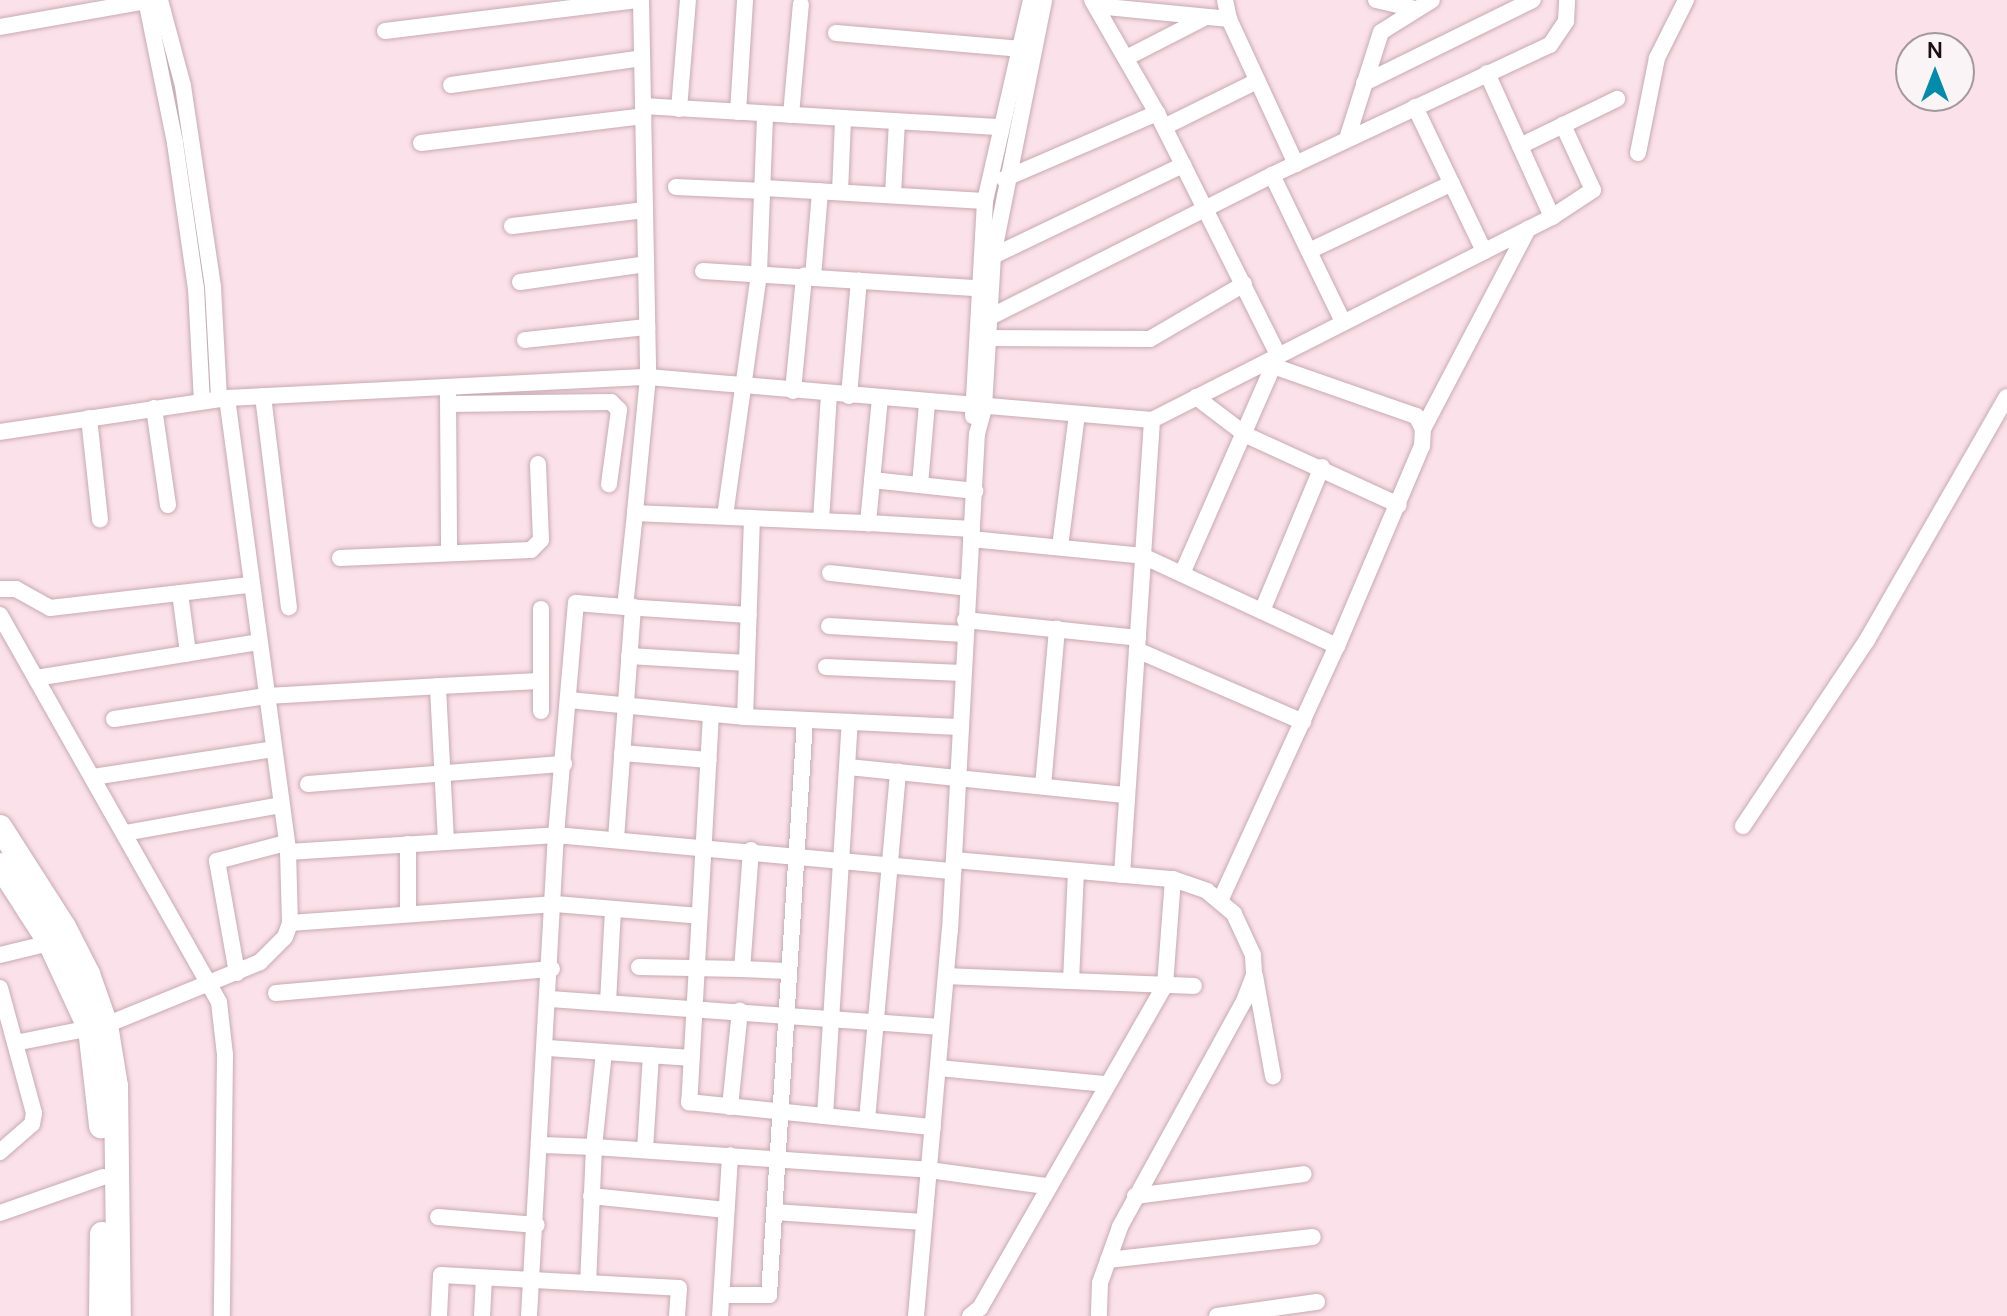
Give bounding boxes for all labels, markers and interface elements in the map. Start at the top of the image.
north arrow [1895,32,1975,112]
text: N [1927,35,1943,65]

